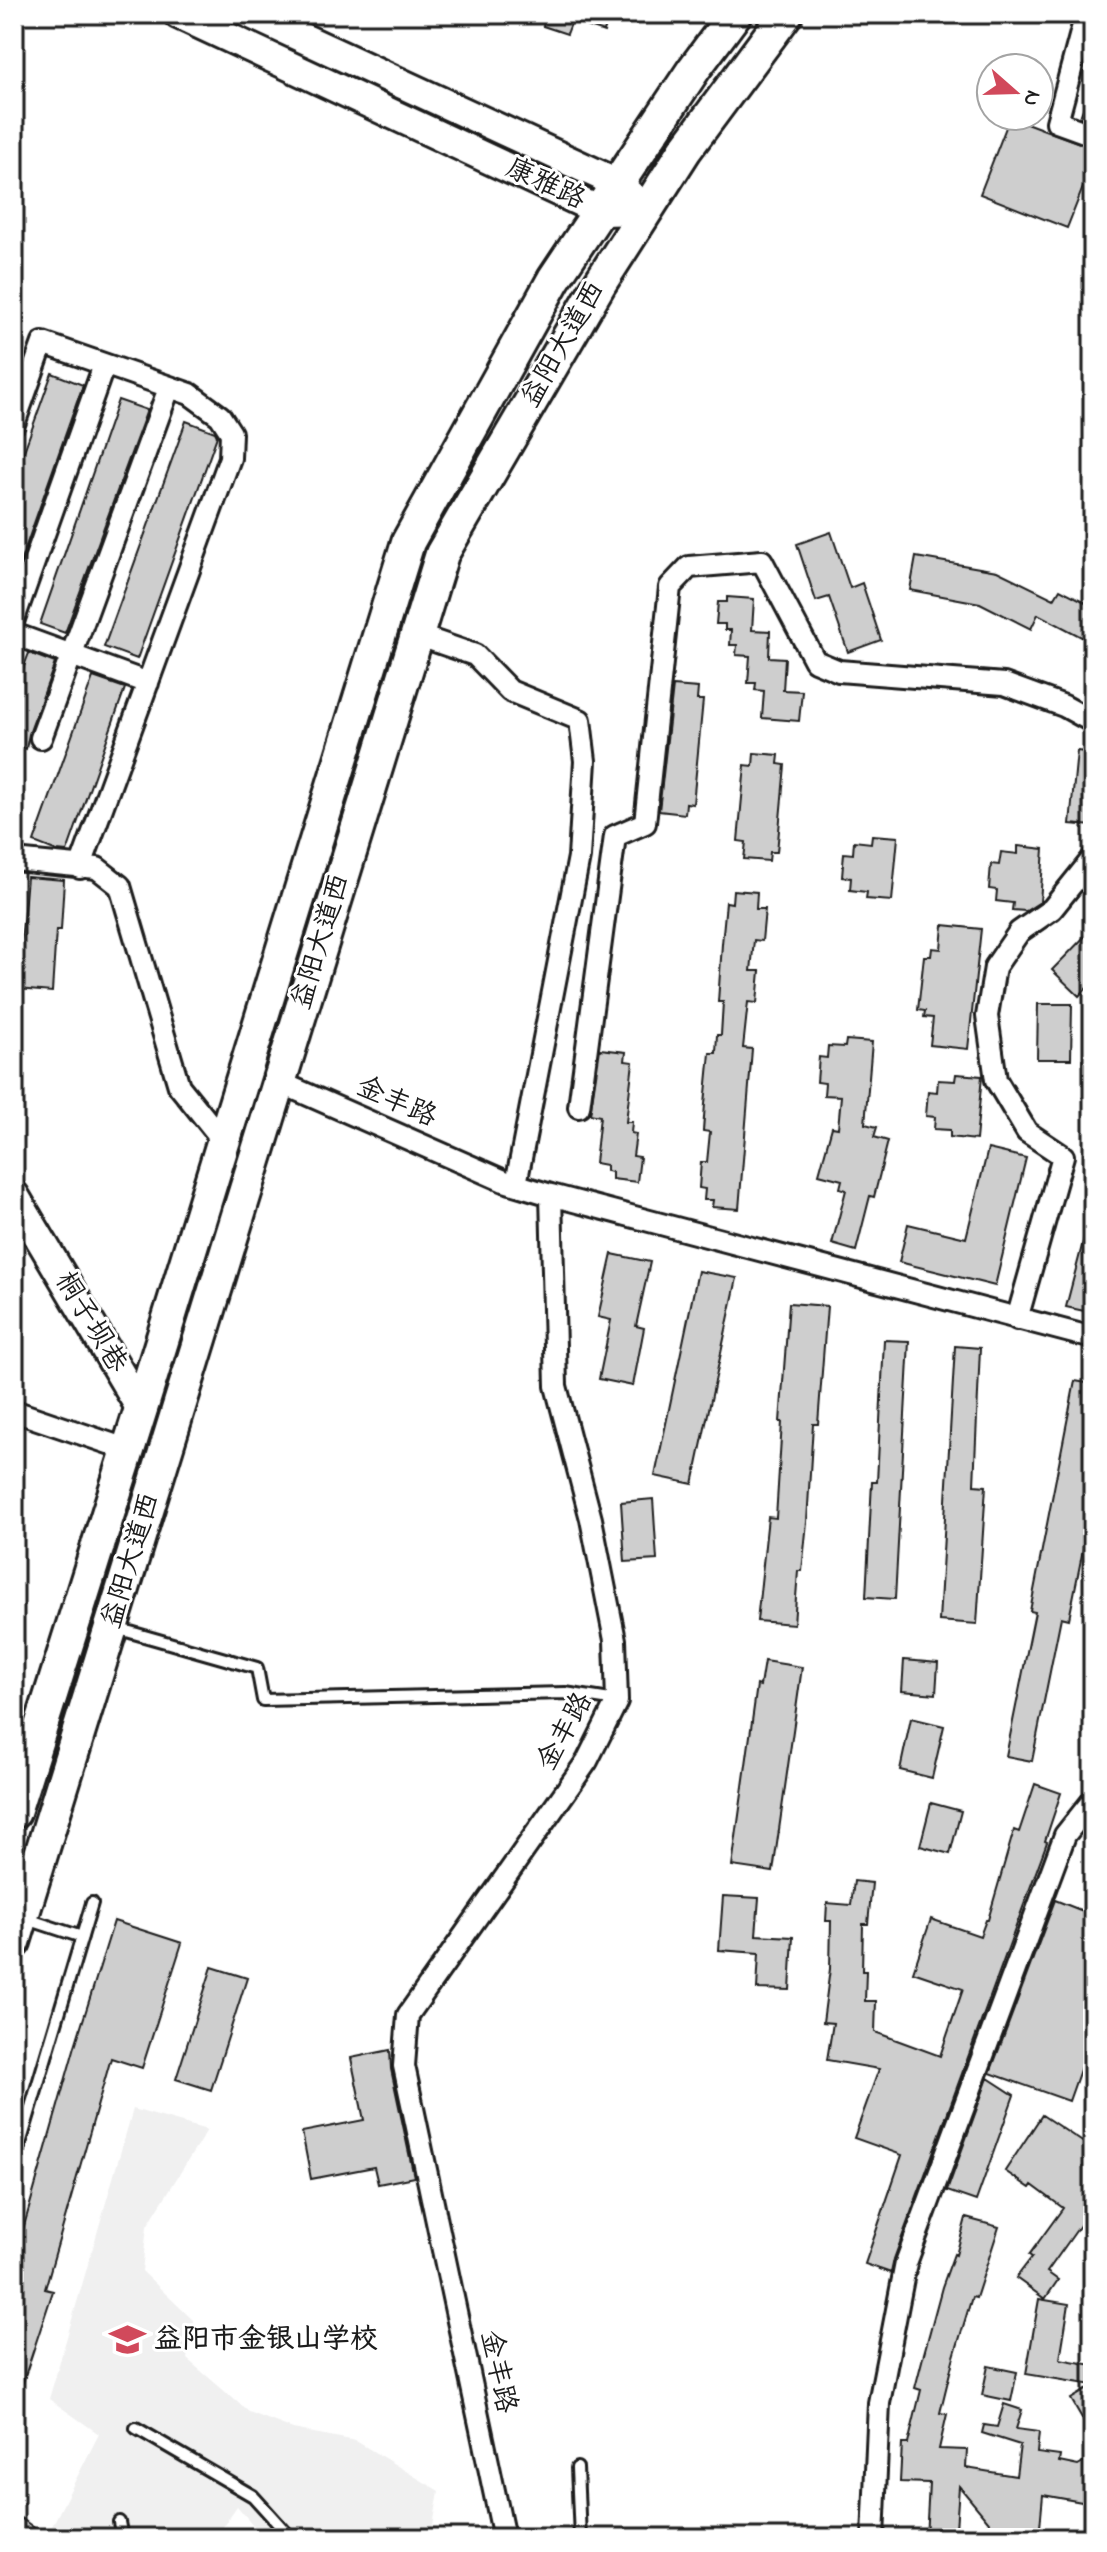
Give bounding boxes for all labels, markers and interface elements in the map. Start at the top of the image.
north arrow [975,52,1055,132]
text: N [1013,85,1049,110]
street label: 康雅路 [498,149,592,221]
street label: 益阳大道西 [511,274,617,416]
street label: 益阳大道西 [282,869,362,1015]
street label: 金丰路 [349,1067,443,1139]
street label: 桐子坝巷 [44,1264,137,1382]
street label: 益阳大道西 [92,1488,172,1634]
street label: 金丰路 [528,1685,604,1779]
place label: 益阳市金银山学校 [154,2320,378,2361]
school or university icon: 益阳市金银山学校 [109,2321,147,2359]
street label: 金丰路 [468,2327,526,2417]

